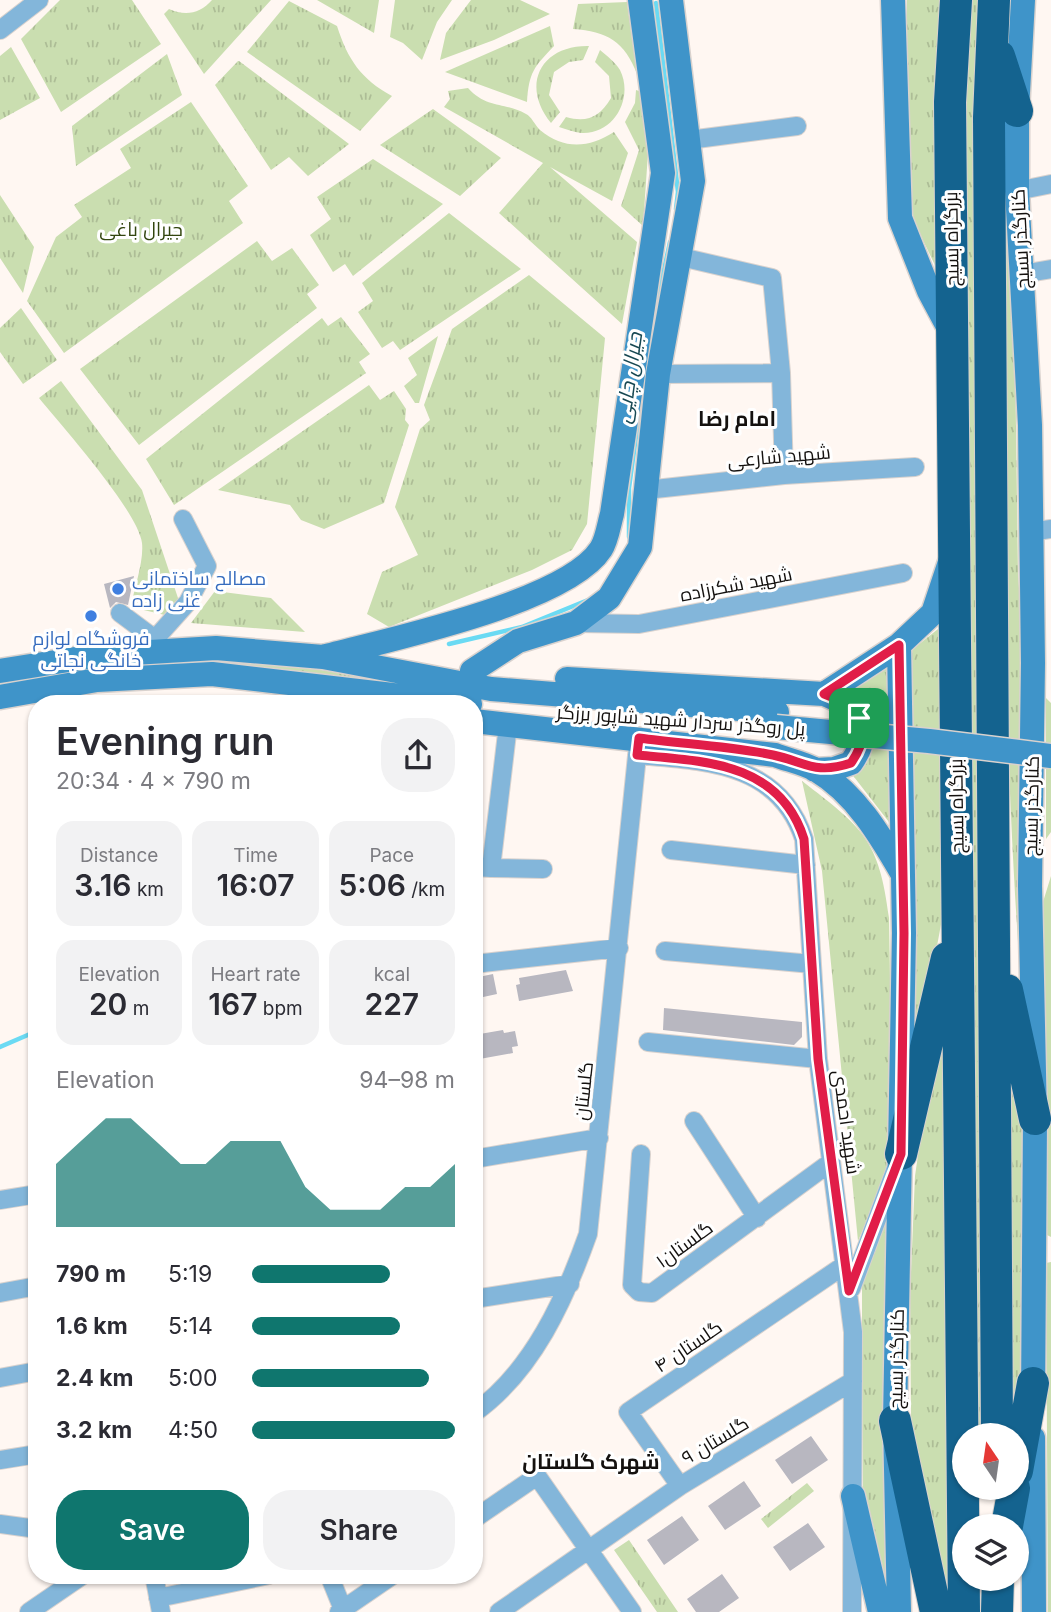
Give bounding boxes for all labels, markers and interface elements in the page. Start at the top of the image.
street label: کنارگذر بسیج [1006,188,1037,290]
street label: بزرگراه بسیج [939,191,966,287]
park label: جیرال باغی [99,218,183,241]
water label: جیرال چایی [610,329,649,425]
district label: امام رضا [698,406,776,433]
street label: شهید شارعی [726,441,832,472]
street label: شهید شکرزاده [678,562,794,607]
place label: مصالح ساختمانی غنی زاده [132,567,266,612]
marker: مصالح ساختمانی غنی زاده [110,581,126,597]
marker: فروشگاه لوازم خانگی نجاتی [83,608,99,624]
place label: فروشگاه لوازم خانگی نجاتی [32,627,150,672]
pin [829,688,889,748]
icon: arrive [840,699,878,737]
street label: پل روگذر سردار شهید شاپور برزگر [555,700,806,742]
text: Evening run [56,718,274,764]
button: share [381,718,455,792]
street label: کنارگذر بسیج [1019,756,1046,856]
street label: بزرگراه بسیج [944,758,971,854]
text: 20:34 · 4 × 790 m [56,767,251,795]
text: Distance [80,844,158,867]
text: Time [233,844,278,867]
text: Pace [369,844,414,867]
text: 3.16 [74,867,132,903]
text: 16:07 [217,867,294,903]
text: 5:06 [338,867,406,903]
text: km [132,878,164,901]
text: /km [406,878,445,901]
text: Elevation [78,963,160,986]
text: Heart rate [210,963,300,986]
text: kcal [374,963,410,986]
text: 20 [89,986,127,1022]
text: 167 [208,986,257,1022]
text: 227 [364,986,419,1022]
text: m [127,997,149,1020]
text: bpm [257,997,303,1020]
street label: گلستان [569,1061,598,1122]
text: Elevation [56,1066,155,1094]
text: 94–98 m [359,1066,455,1094]
street label: شهید احمدی [828,1068,865,1176]
street label: گلستان۱ [651,1216,717,1273]
text: 790 m [56,1260,126,1288]
text: 5:19 [168,1260,212,1288]
street label: کنارگذر بسیج [884,1309,911,1409]
text: 1.6 km [56,1312,128,1340]
text: 5:14 [168,1312,213,1340]
street label: گلستان ۴ [650,1315,727,1377]
text: 2.4 km [56,1364,134,1392]
text: 5:00 [168,1364,218,1392]
street label: گلستان ۹ [678,1411,753,1469]
text: 3.2 km [56,1416,132,1444]
text: 4:50 [168,1416,218,1444]
north arrow [952,1423,1029,1500]
map controls [952,1423,1029,1591]
district label: شهرک گلستان [522,1449,660,1475]
button: Save [56,1490,249,1570]
button: Share [263,1490,455,1570]
button: layers [952,1514,1029,1591]

